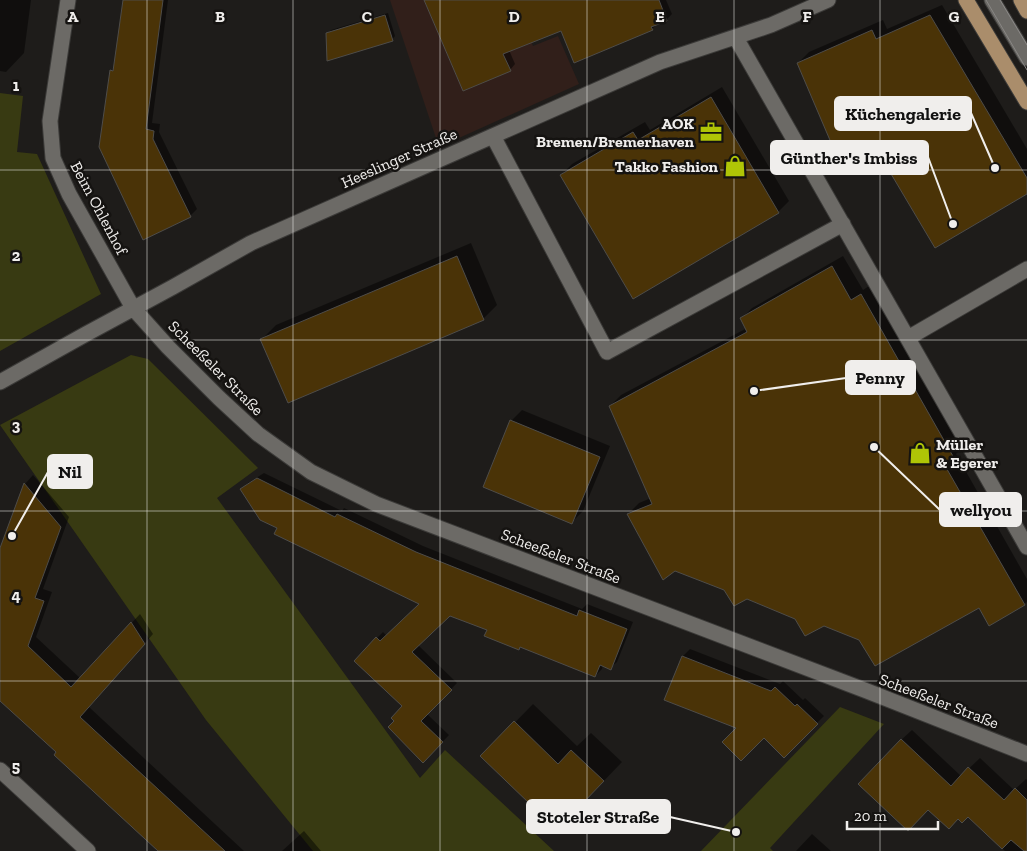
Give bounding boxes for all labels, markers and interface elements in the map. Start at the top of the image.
text: A [68,7,79,26]
text: B [215,7,225,26]
text: C [362,7,372,26]
text: D [508,7,520,26]
text: E [655,7,665,26]
text: F [802,7,812,26]
text: G [949,7,960,26]
text: 1 [13,76,20,95]
callout: Küchengalerie [835,97,971,130]
text: Küchengalerie [845,103,961,125]
place label: AOK Bremen/Bremerhaven [536,114,695,151]
office icon: AOK Bremen/Bremerhaven [698,119,724,145]
street label: Heeslinger Straße [338,124,460,192]
callout: Günther's Imbiss [771,141,928,174]
text: Günther's Imbiss [781,147,917,169]
shop icon: Takko Fashion [722,153,748,179]
place label: Takko Fashion [614,157,719,176]
street label: Beim Ohlenhof [66,158,132,259]
text: 2 [12,246,21,265]
street label: Scheeßeler Straße [165,317,267,419]
callout: Penny [846,361,915,394]
text: Penny [855,367,905,389]
text: 3 [12,416,21,435]
place label: Müller & Egerer [936,435,998,472]
shop icon: Müller & Egerer [907,440,933,466]
callout: Nil [48,455,92,488]
text: Nil [58,461,82,483]
callout: wellyou [940,493,1021,526]
text: wellyou [950,499,1012,521]
street label: Scheeßeler Straße [498,524,624,588]
text: 4 [11,586,21,605]
street label: Scheeßeler Straße [876,669,1002,733]
text: 5 [12,757,20,776]
scale bar [847,798,938,830]
callout: Stoteler Straße [527,800,670,833]
text: Stoteler Straße [537,806,660,828]
text: 20 m [854,807,887,825]

